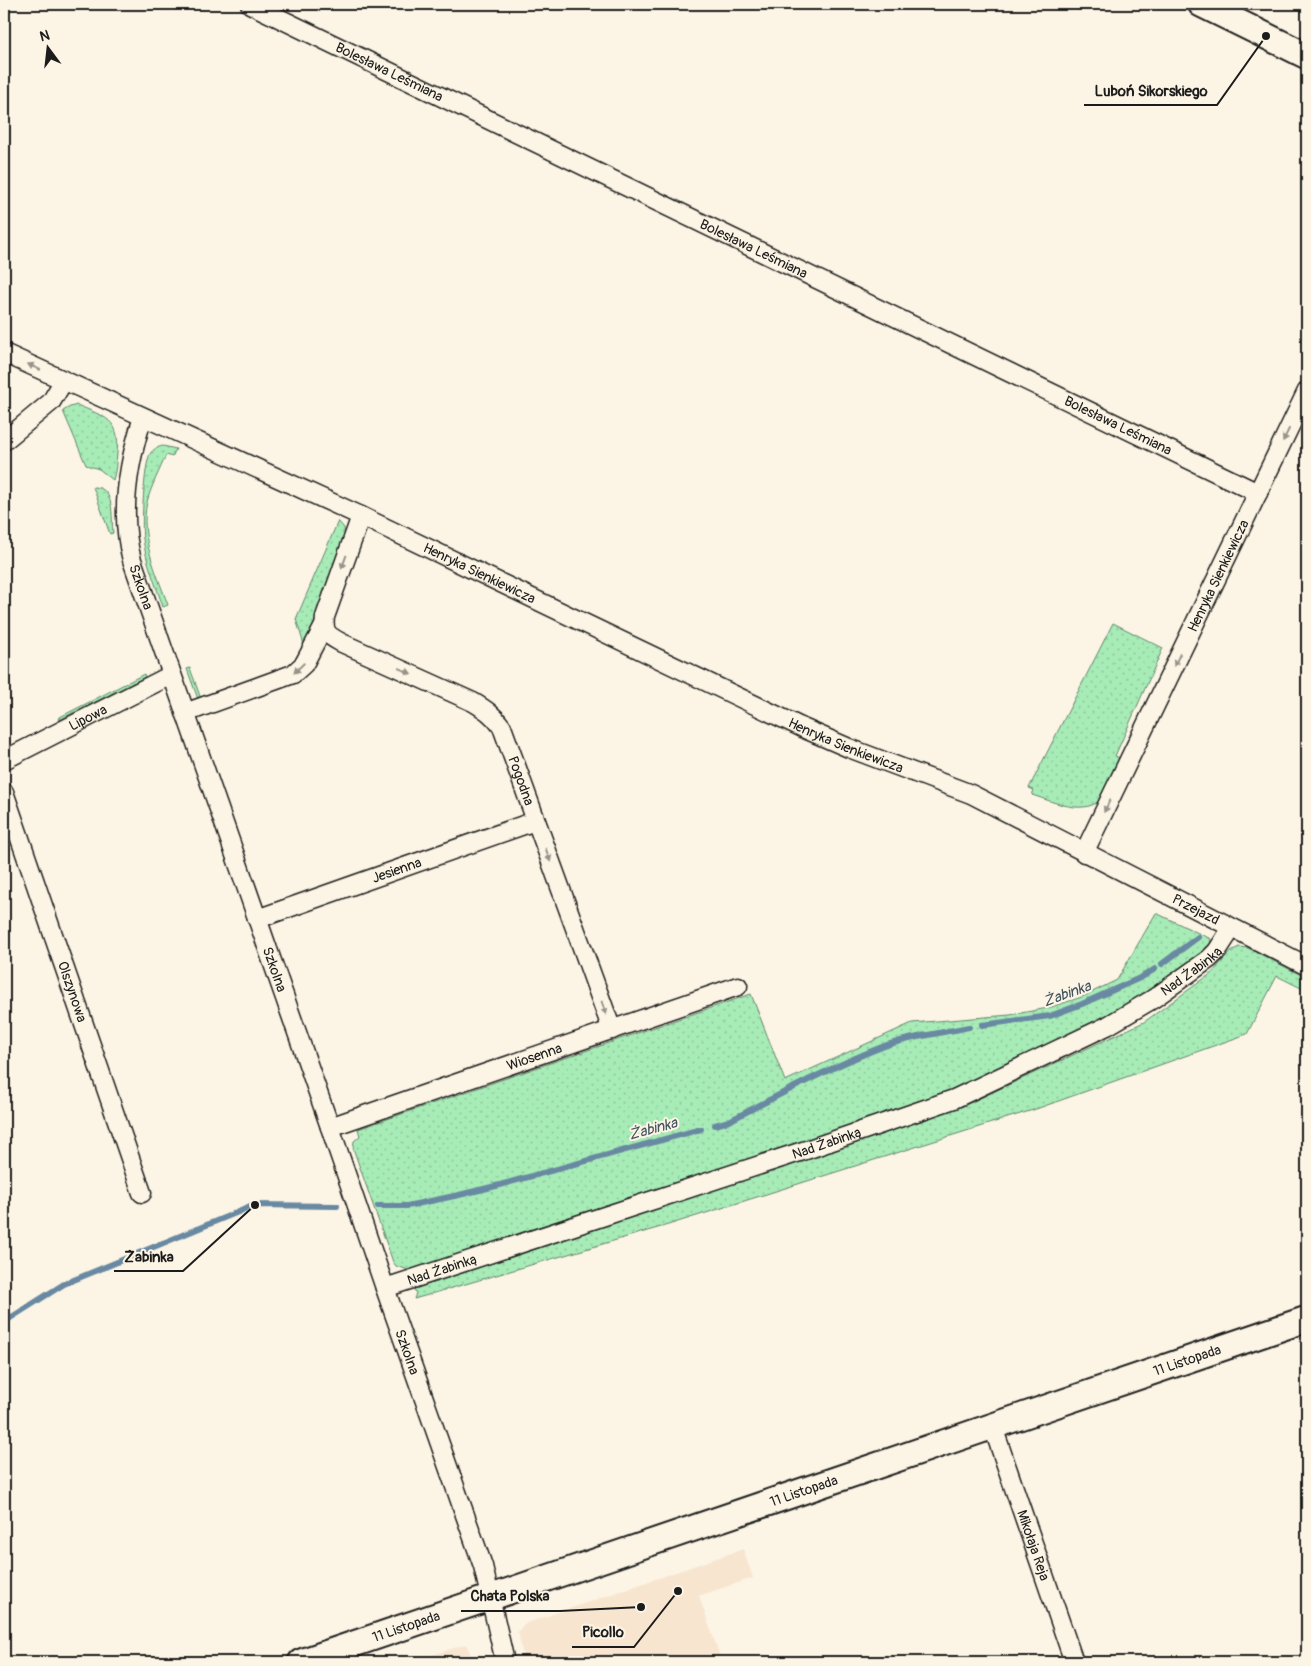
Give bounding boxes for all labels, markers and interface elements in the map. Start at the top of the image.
north arrow [22,22,72,72]
text: N [38,26,52,45]
street label: Bolesława Leśmiana [333,38,446,105]
callout: Luboń Sikorskiego [1084,75,1217,105]
text: Luboń Sikorskiego [1094,82,1208,101]
street label: Bolesława Leśmiana [697,215,810,282]
one-way arrow [26,363,41,372]
street label: Bolesława Leśmiana [1062,392,1175,458]
one-way arrow [1282,428,1290,442]
street label: Henryka Sienkiewicza [1184,517,1252,635]
street label: Henryka Sienkiewicza [421,539,539,607]
one-way arrow [340,555,348,570]
street label: Szkolna [126,562,157,612]
one-way arrow [1173,653,1181,667]
one-way arrow [293,662,305,674]
one-way arrow [398,668,412,676]
street label: Lipowa [66,701,110,734]
street label: Henryka Sienkiewicza [786,714,906,776]
street label: Pogodna [505,754,538,808]
one-way arrow [1103,799,1111,814]
one-way arrow [544,848,552,863]
street label: Jesienna [370,853,424,886]
street label: Przejazd [1170,890,1223,928]
street label: Nad Żabinką [1157,943,1226,999]
street label: Szkolna [259,944,291,994]
street label: Olszynowa [54,959,91,1024]
water label: Żabinka [1041,976,1094,1011]
one-way arrow [600,1001,608,1016]
street label: Wiosenna [504,1039,564,1074]
water label: Żabinka [627,1113,680,1145]
street label: Nad Żabinką [790,1123,864,1163]
callout: Żabinka [114,1241,183,1271]
text: Żabinka [124,1248,174,1267]
street label: Nad Żabinką [405,1250,479,1289]
street label: Szkolna [392,1327,423,1377]
street label: 11 Listopada [1151,1341,1223,1379]
street label: 11 Listopada [767,1471,840,1510]
street label: Mikołaja Reja [1014,1508,1054,1583]
callout: Chata Polska [461,1581,560,1611]
text: Chata Polska [471,1587,549,1606]
street label: 11 Listopada [370,1607,442,1646]
callout: Picollo [572,1617,634,1647]
text: Picollo [582,1623,624,1642]

